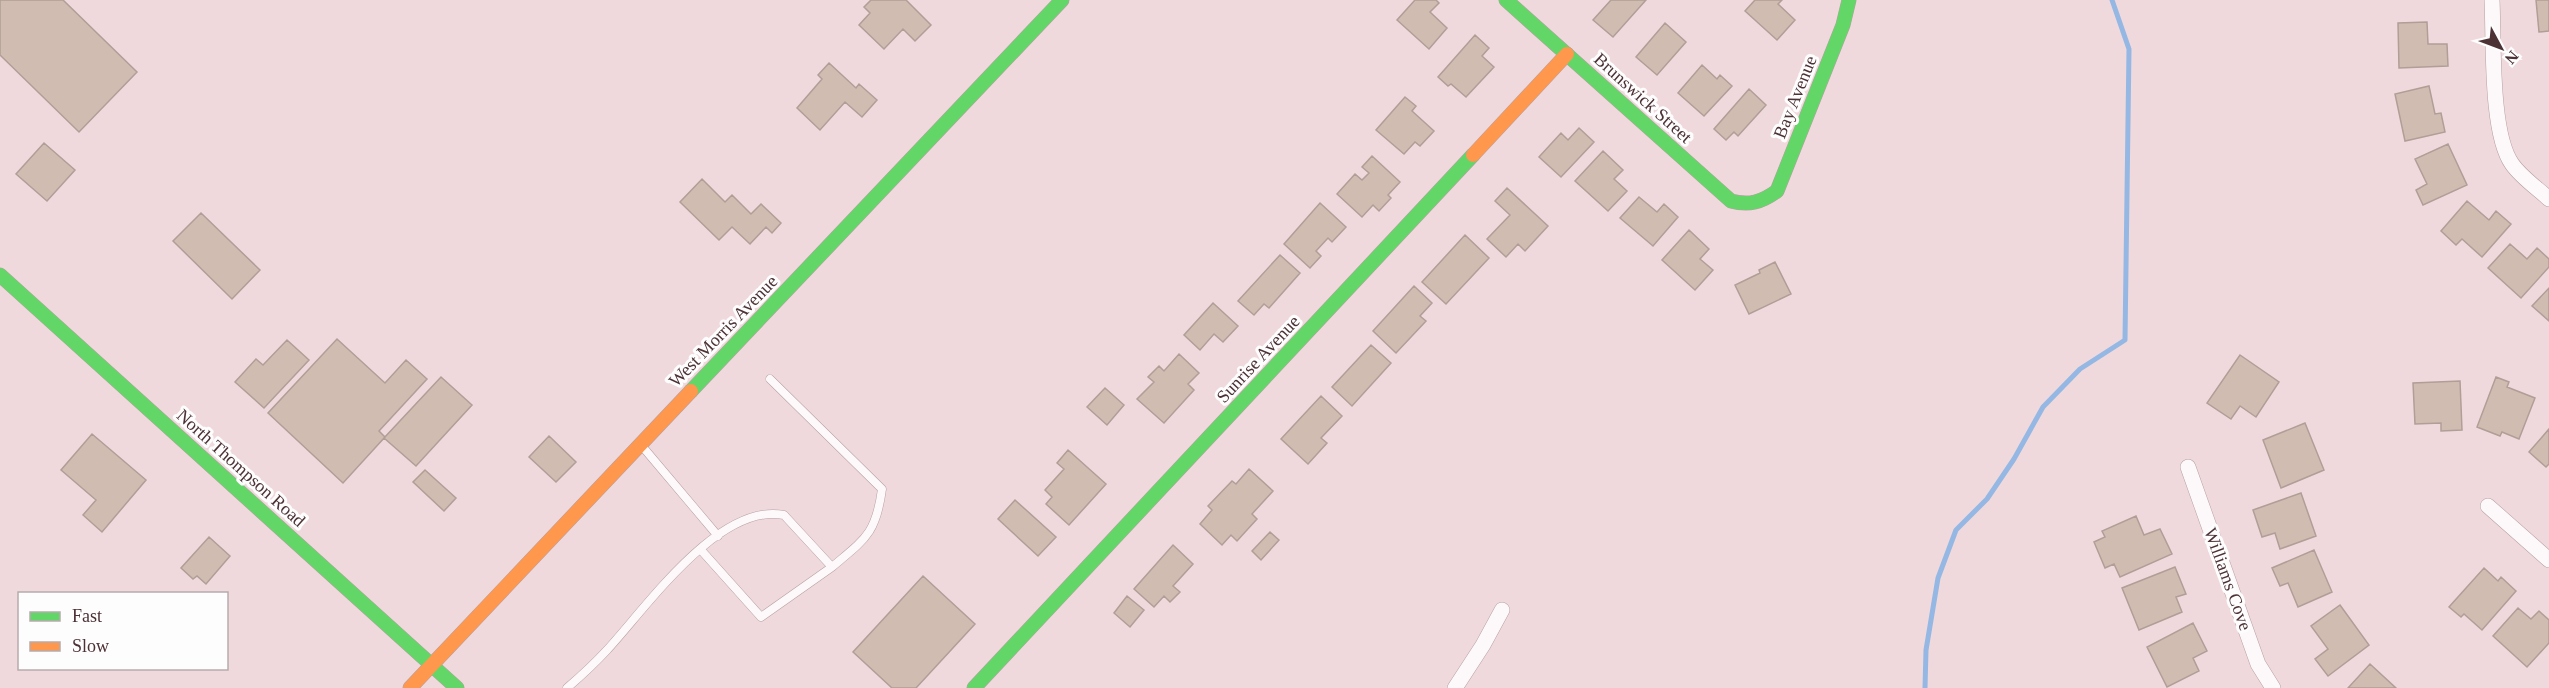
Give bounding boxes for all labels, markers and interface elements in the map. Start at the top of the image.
north arrow [2471,18,2531,78]
text: N [2501,48,2522,68]
street label: Brunswick Street [1590,49,1696,147]
street label: Bay Avenue [1769,53,1821,141]
street label: West Morris Avenue [665,271,781,391]
street label: Sunrise Avenue [1212,311,1304,407]
street label: North Thompson Road [173,405,309,531]
street label: Williams Cove [2200,525,2256,633]
legend [18,592,228,670]
text: Fast [72,606,102,626]
text: Slow [72,636,109,656]

